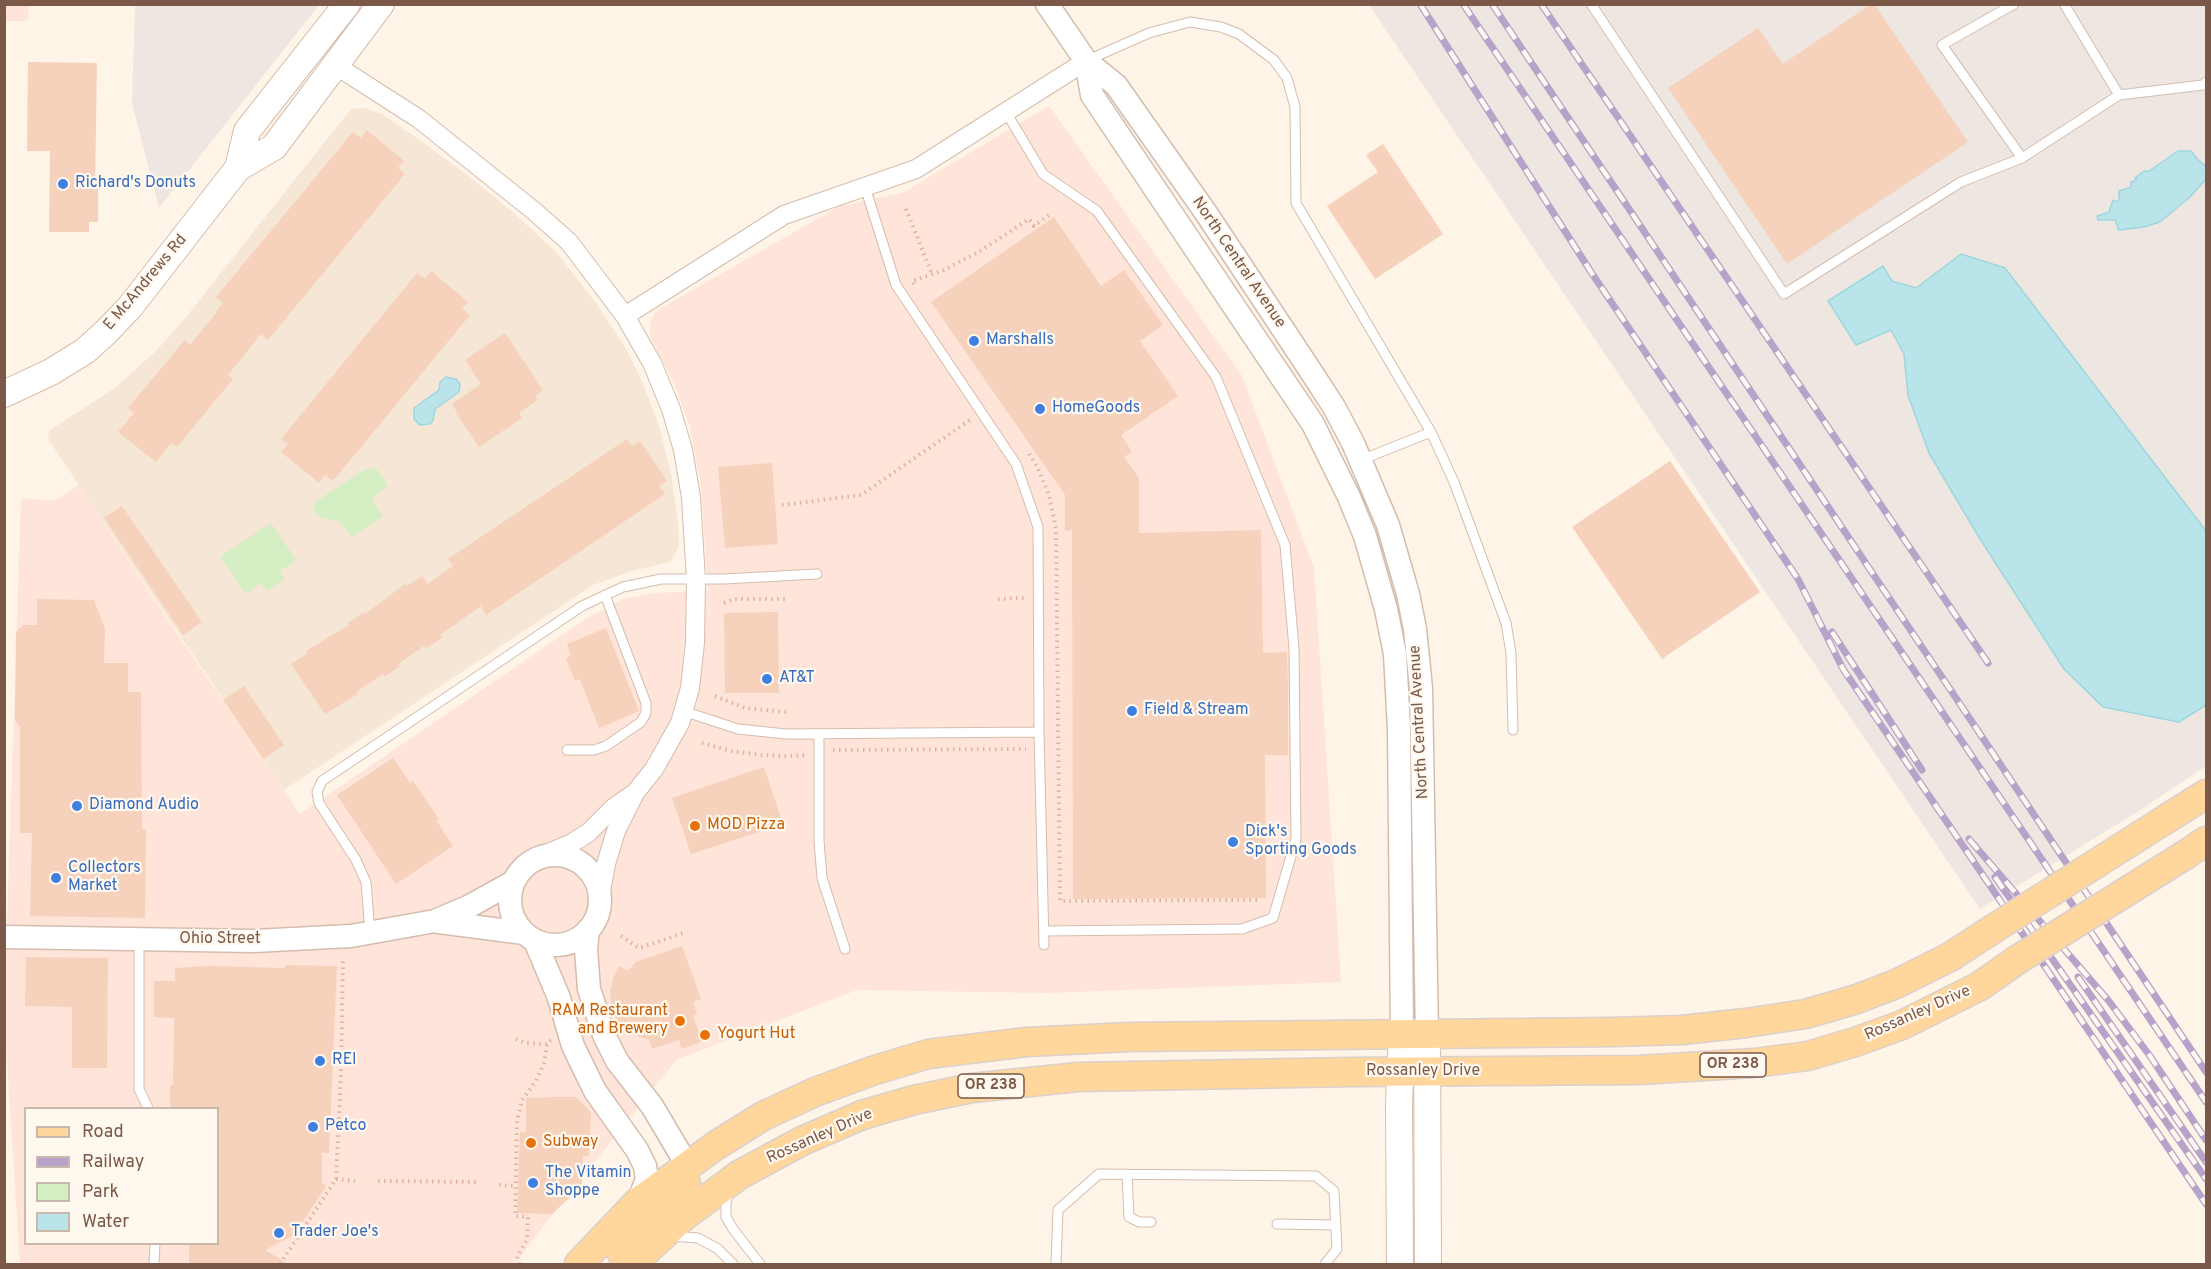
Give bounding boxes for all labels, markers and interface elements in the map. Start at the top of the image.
place label: Richard's Donuts [75,174,196,194]
marker: Richard's Donuts [56,177,70,191]
street label: North Central Avenue [1187,194,1289,332]
street label: E McAndrews Rd [100,231,192,335]
place label: Marshalls [986,331,1054,351]
marker: Marshalls [967,334,981,348]
place label: HomeGoods [1052,399,1140,419]
marker: HomeGoods [1033,402,1047,416]
street label: North Central Avenue [1406,644,1434,800]
place label: AT&T [779,669,815,689]
marker: AT&T [760,672,774,686]
place label: Field & Stream [1144,701,1249,721]
marker: Field & Stream [1125,704,1139,718]
place label: Diamond Audio [89,796,199,816]
marker: Diamond Audio [70,799,84,813]
place label: MOD Pizza [707,816,785,836]
marker: MOD Pizza [688,819,702,833]
place label: Dick's Sporting Goods [1245,823,1357,861]
marker: Dick's Sporting Goods [1226,835,1240,849]
place label: Collectors Market [68,859,141,897]
marker: Collectors Market [49,871,63,885]
street label: Ohio Street [179,930,261,950]
street label: Rossanley Drive [1862,982,1974,1046]
place label: RAM Restaurant and Brewery [552,1002,668,1040]
marker: RAM Restaurant and Brewery [673,1014,687,1028]
place label: Yogurt Hut [717,1025,796,1045]
marker: Yogurt Hut [698,1028,712,1042]
place label: REI [332,1051,357,1071]
road number: OR 238 [1700,1053,1766,1077]
marker: REI [313,1054,327,1068]
street label: Rossanley Drive [1366,1062,1480,1082]
road number: OR 238 [958,1074,1024,1098]
street label: Rossanley Drive [764,1105,876,1169]
legend [24,1107,219,1245]
place label: Petco [325,1117,367,1137]
marker: Petco [306,1120,320,1134]
text: Road [82,1121,124,1144]
place label: Subway [543,1133,599,1153]
marker: Subway [524,1136,538,1150]
text: Railway [82,1151,144,1174]
place label: The Vitamin Shoppe [545,1164,632,1202]
marker: The Vitamin Shoppe [526,1176,540,1190]
text: Park [82,1181,119,1204]
text: Water [82,1211,129,1234]
place label: Trader Joe's [291,1223,379,1243]
marker: Trader Joe's [272,1226,286,1240]

